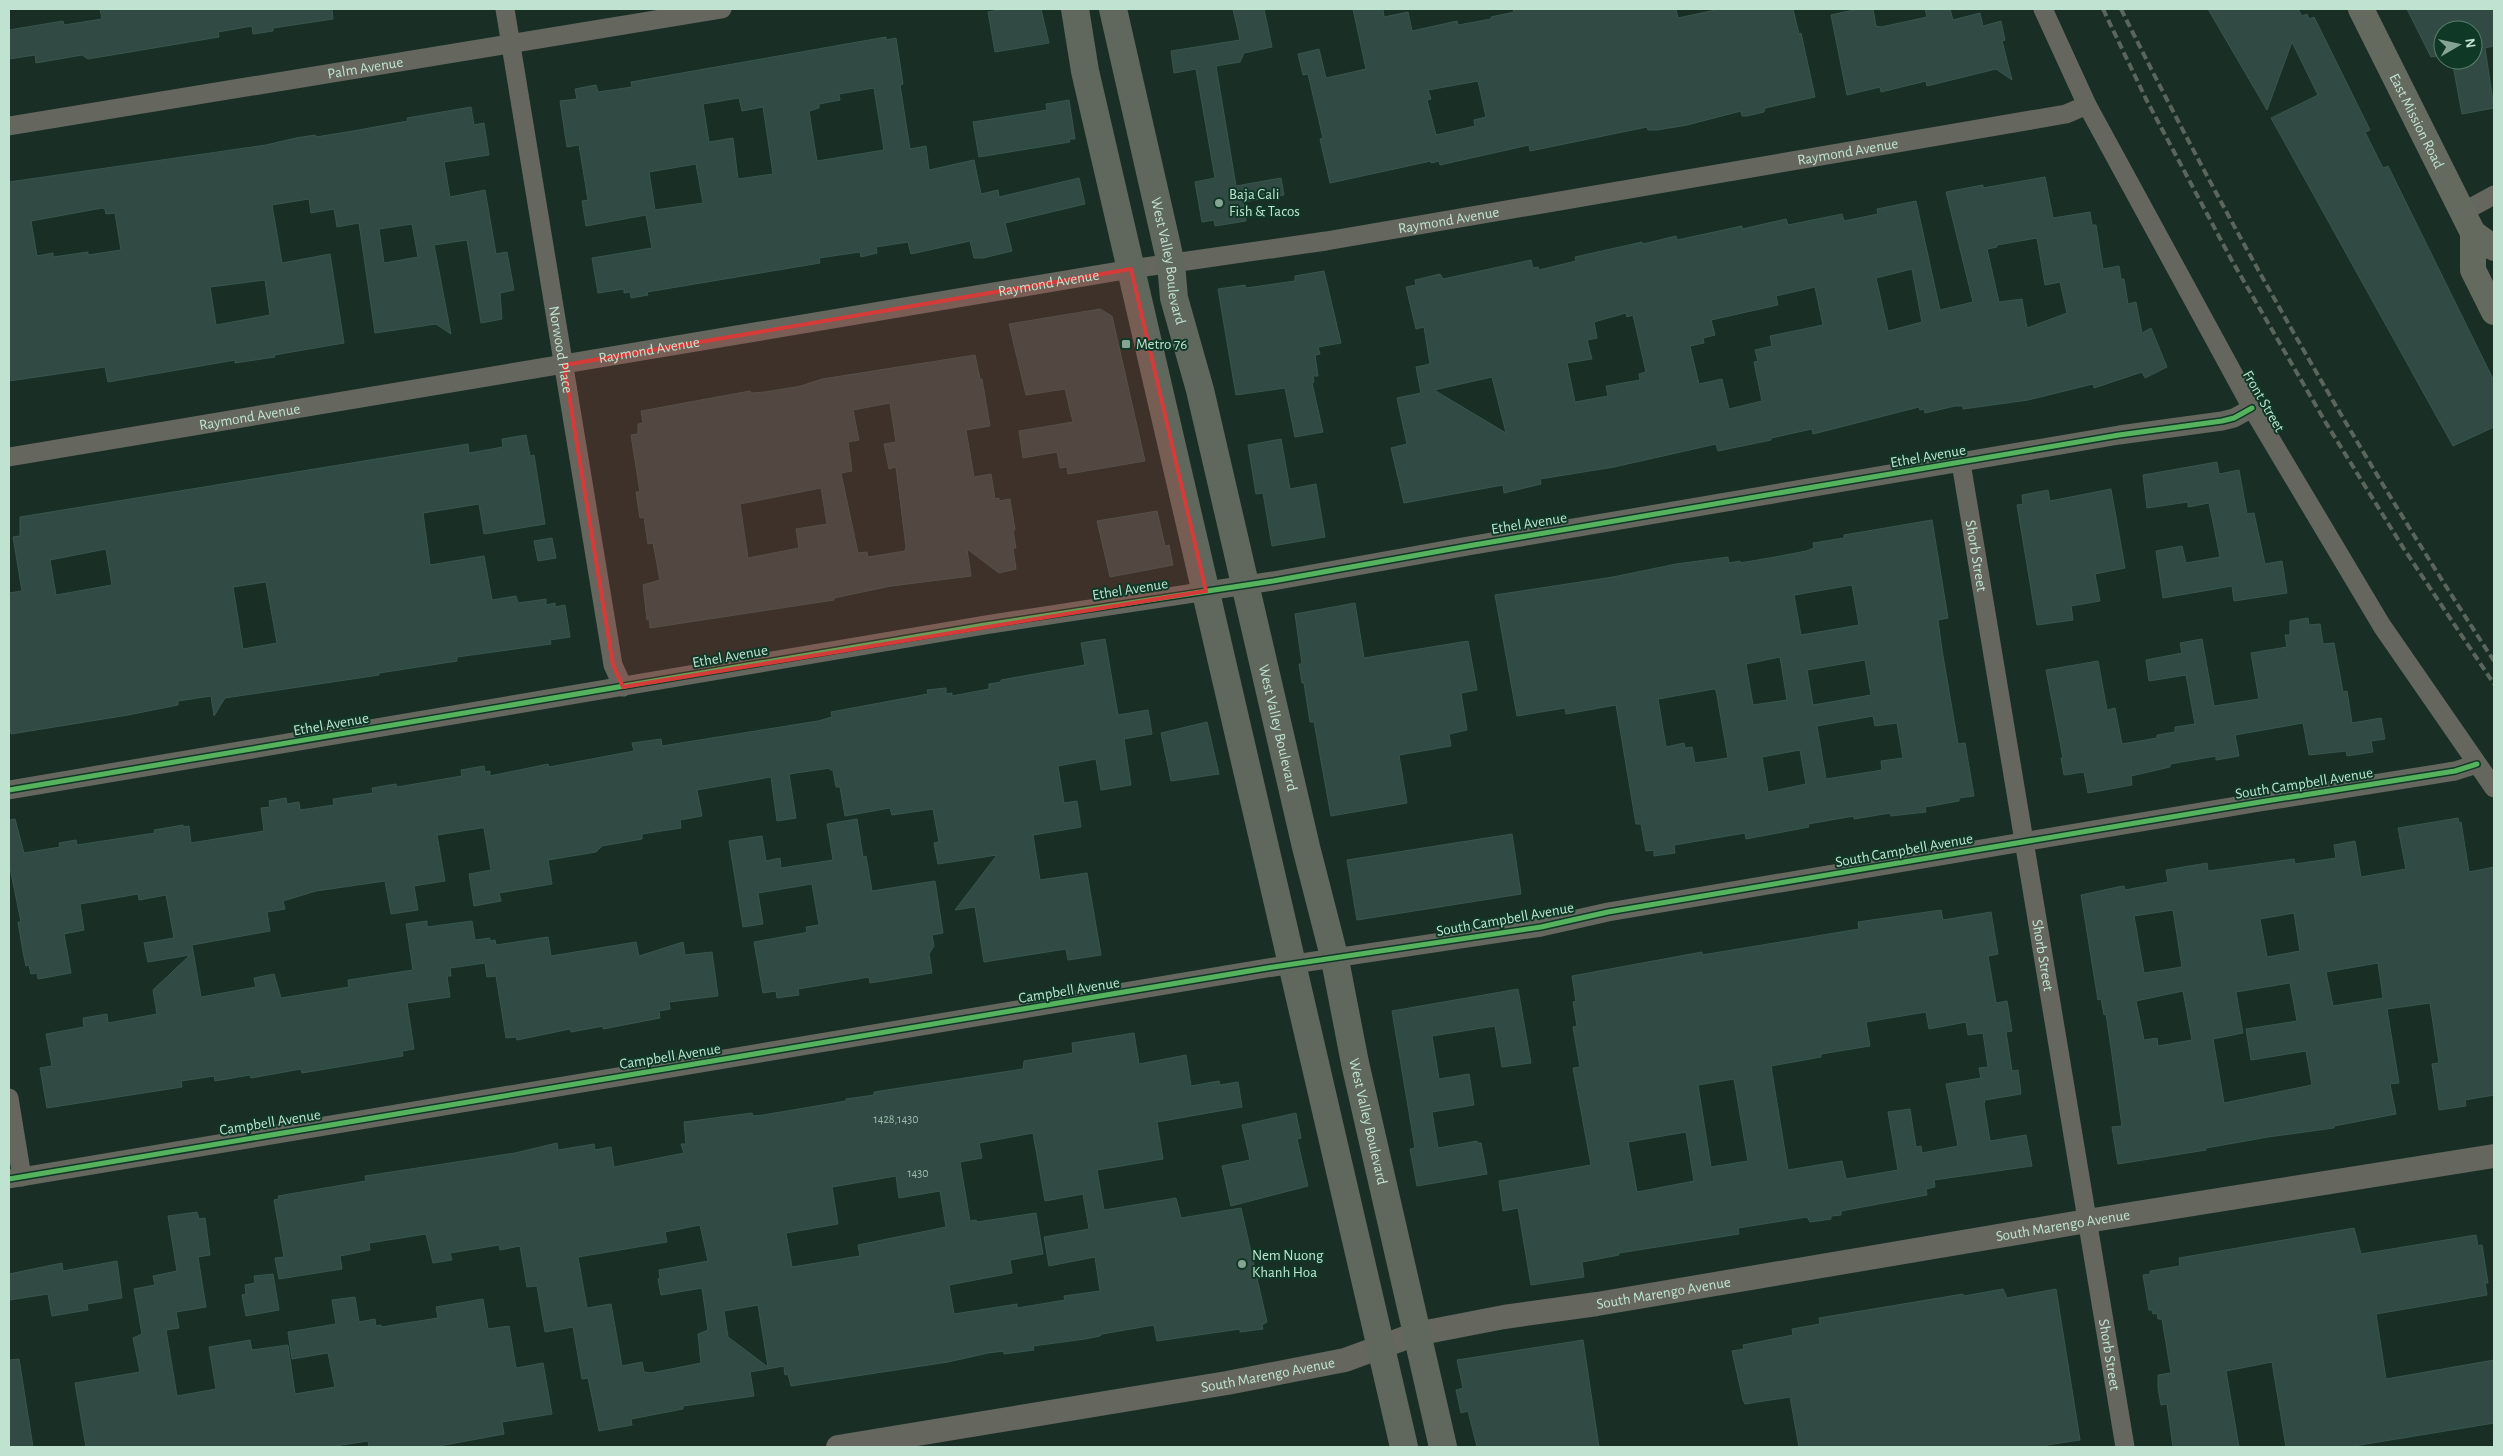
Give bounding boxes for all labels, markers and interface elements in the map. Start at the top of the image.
north arrow [2433,20,2483,70]
text: N [2462,37,2478,49]
street label: Palm Avenue [326,54,404,82]
street label: East Mission Road [2386,71,2447,171]
street label: Raymond Avenue [1796,136,1900,168]
place label: Baja Cali Fish & Tacos [1229,187,1300,219]
street label: West Valley Boulevard [1148,196,1188,326]
marker: Baja Cali Fish & Tacos [1213,197,1225,209]
street label: Raymond Avenue [1397,204,1500,236]
street label: Raymond Avenue [997,267,1100,299]
street label: Norwood Place [546,305,575,394]
street label: Raymond Avenue [598,334,701,366]
place label: Metro 76 [1136,337,1187,352]
marker: Metro 76 [1120,338,1132,350]
street label: Front Street [2240,368,2287,435]
street label: Raymond Avenue [198,401,301,433]
street label: Ethel Avenue [1889,442,1967,471]
street label: Ethel Avenue [1490,510,1568,537]
street label: Shorb Street [1963,519,1989,593]
street label: Ethel Avenue [1091,576,1169,603]
street label: Ethel Avenue [691,642,769,671]
street label: West Valley Boulevard [1256,663,1300,793]
street label: Ethel Avenue [292,710,370,739]
street label: South Campbell Avenue [2234,765,2374,802]
street label: South Campbell Avenue [1834,831,1974,870]
street label: South Campbell Avenue [1435,900,1575,939]
street label: Shorb Street [2029,918,2056,992]
street label: Campbell Avenue [1017,975,1121,1006]
street label: Campbell Avenue [618,1041,722,1072]
street label: West Valley Boulevard [1346,1057,1390,1187]
street label: Campbell Avenue [218,1107,322,1138]
house number: 1428,1430 [874,1113,918,1125]
house number: 1430 [907,1167,929,1179]
street label: South Marengo Avenue [1995,1207,2131,1244]
place label: Nem Nuong Khanh Hoa [1252,1248,1324,1280]
marker: Nem Nuong Khanh Hoa [1236,1258,1248,1270]
street label: South Marengo Avenue [1595,1274,1732,1312]
street label: Shorb Street [2096,1318,2123,1392]
street label: South Marengo Avenue [1200,1355,1336,1395]

